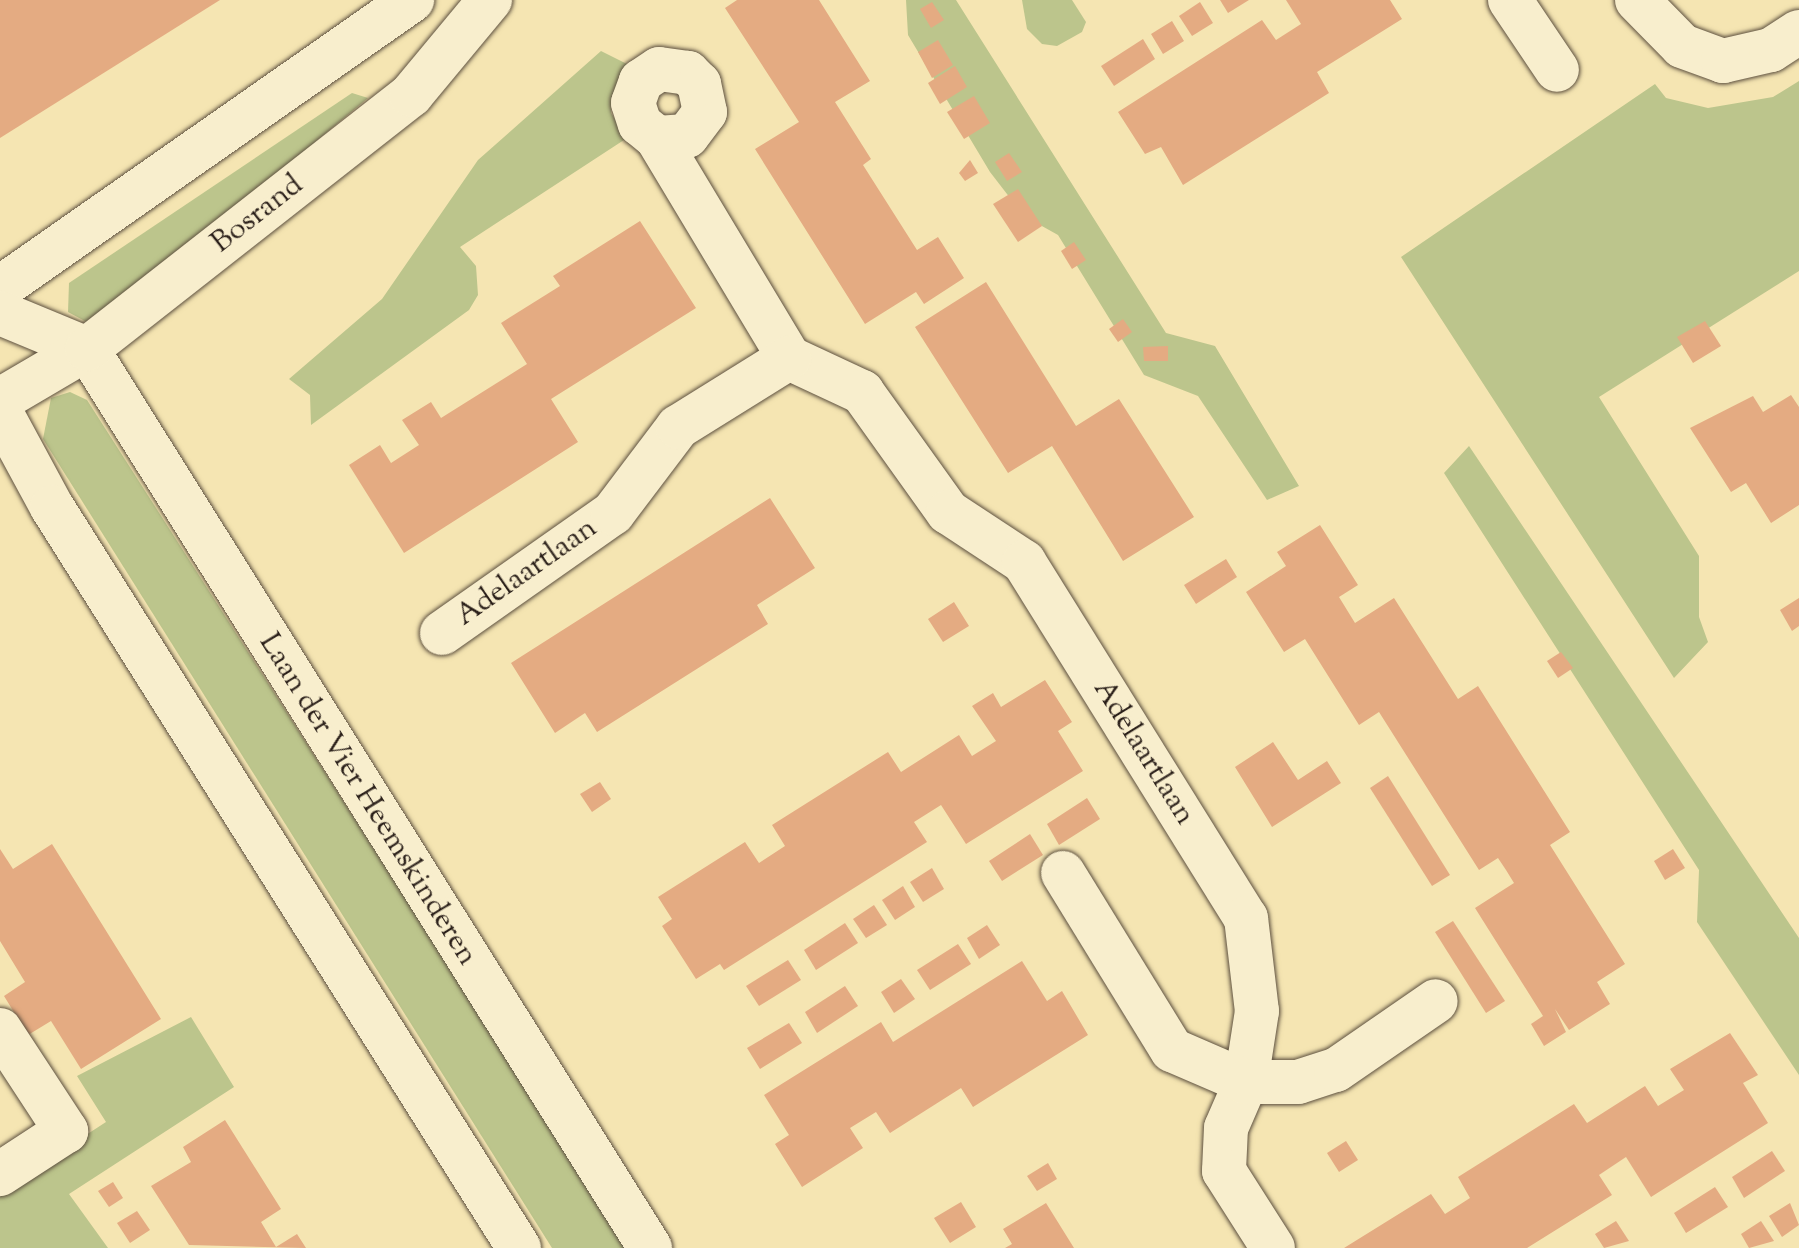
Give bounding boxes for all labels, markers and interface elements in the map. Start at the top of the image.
street label: Bosrand [205,168,311,262]
street label: Adelaartlaan [449,511,605,635]
street label: Laan der Vier Heemskinderen [250,627,484,973]
street label: Adelaartlaan [1084,674,1202,832]

